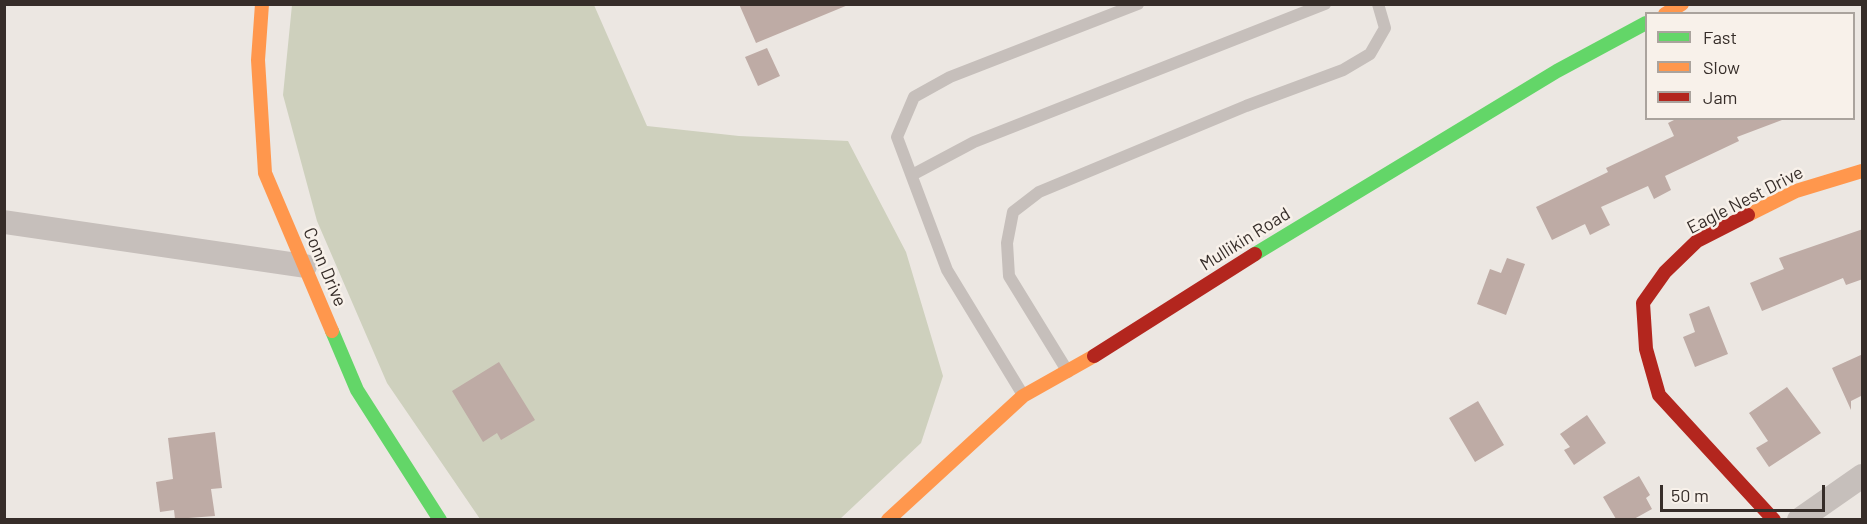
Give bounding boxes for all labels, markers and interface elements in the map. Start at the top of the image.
legend [1645,12,1855,120]
text: Fast [1703,26,1737,48]
text: Slow [1703,56,1740,78]
text: Jam [1703,86,1737,108]
street label: Eagle Nest Drive [1683,161,1807,239]
street label: Mullikin Road [1196,203,1294,275]
street label: Conn Drive [299,224,351,310]
scale bar [1663,473,1828,511]
text: 50 m [1671,484,1709,506]

